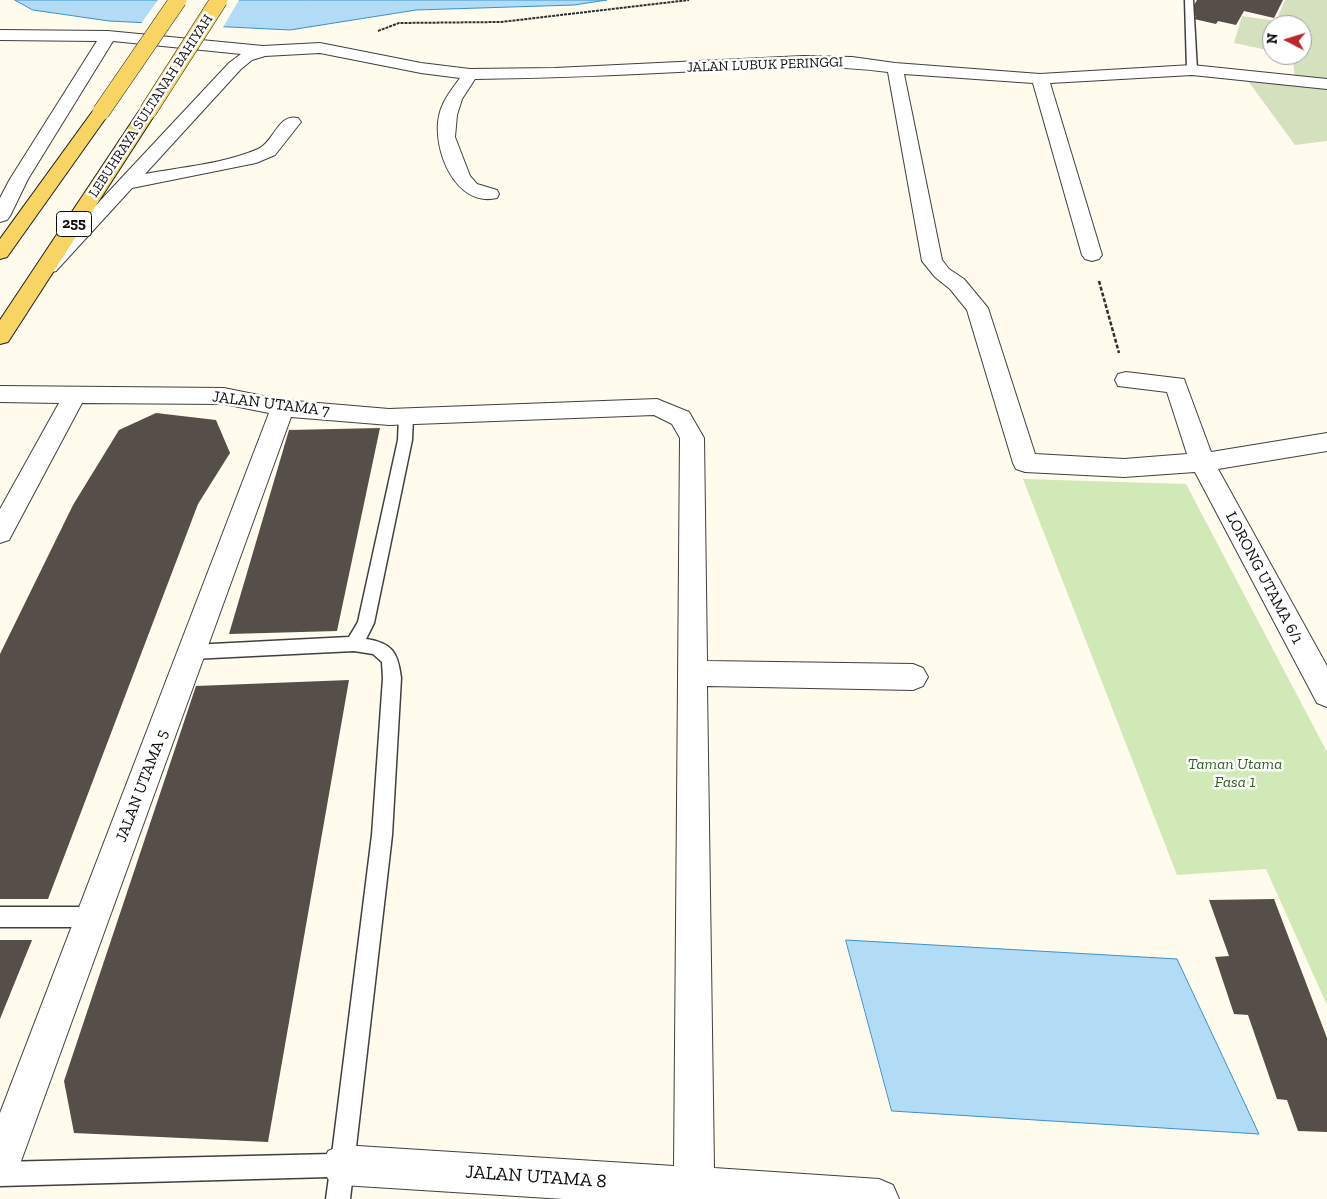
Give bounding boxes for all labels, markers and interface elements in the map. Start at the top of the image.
street label: LEBUHRAYA SULTANAH BAHIYAH [85,11,217,201]
north arrow [1262,15,1312,65]
text: N [1264,33,1281,45]
street label: JALAN LUBUK PERINGGI [686,54,844,76]
road number: 255 [56,212,92,236]
street label: JALAN UTAMA 7 [211,387,331,421]
street label: LORONG UTAMA 6/1 [1221,509,1307,647]
street label: JALAN UTAMA 5 [112,727,172,845]
park label: Taman Utama Fasa 1 [1188,754,1282,792]
street label: JALAN UTAMA 8 [465,1161,607,1193]

